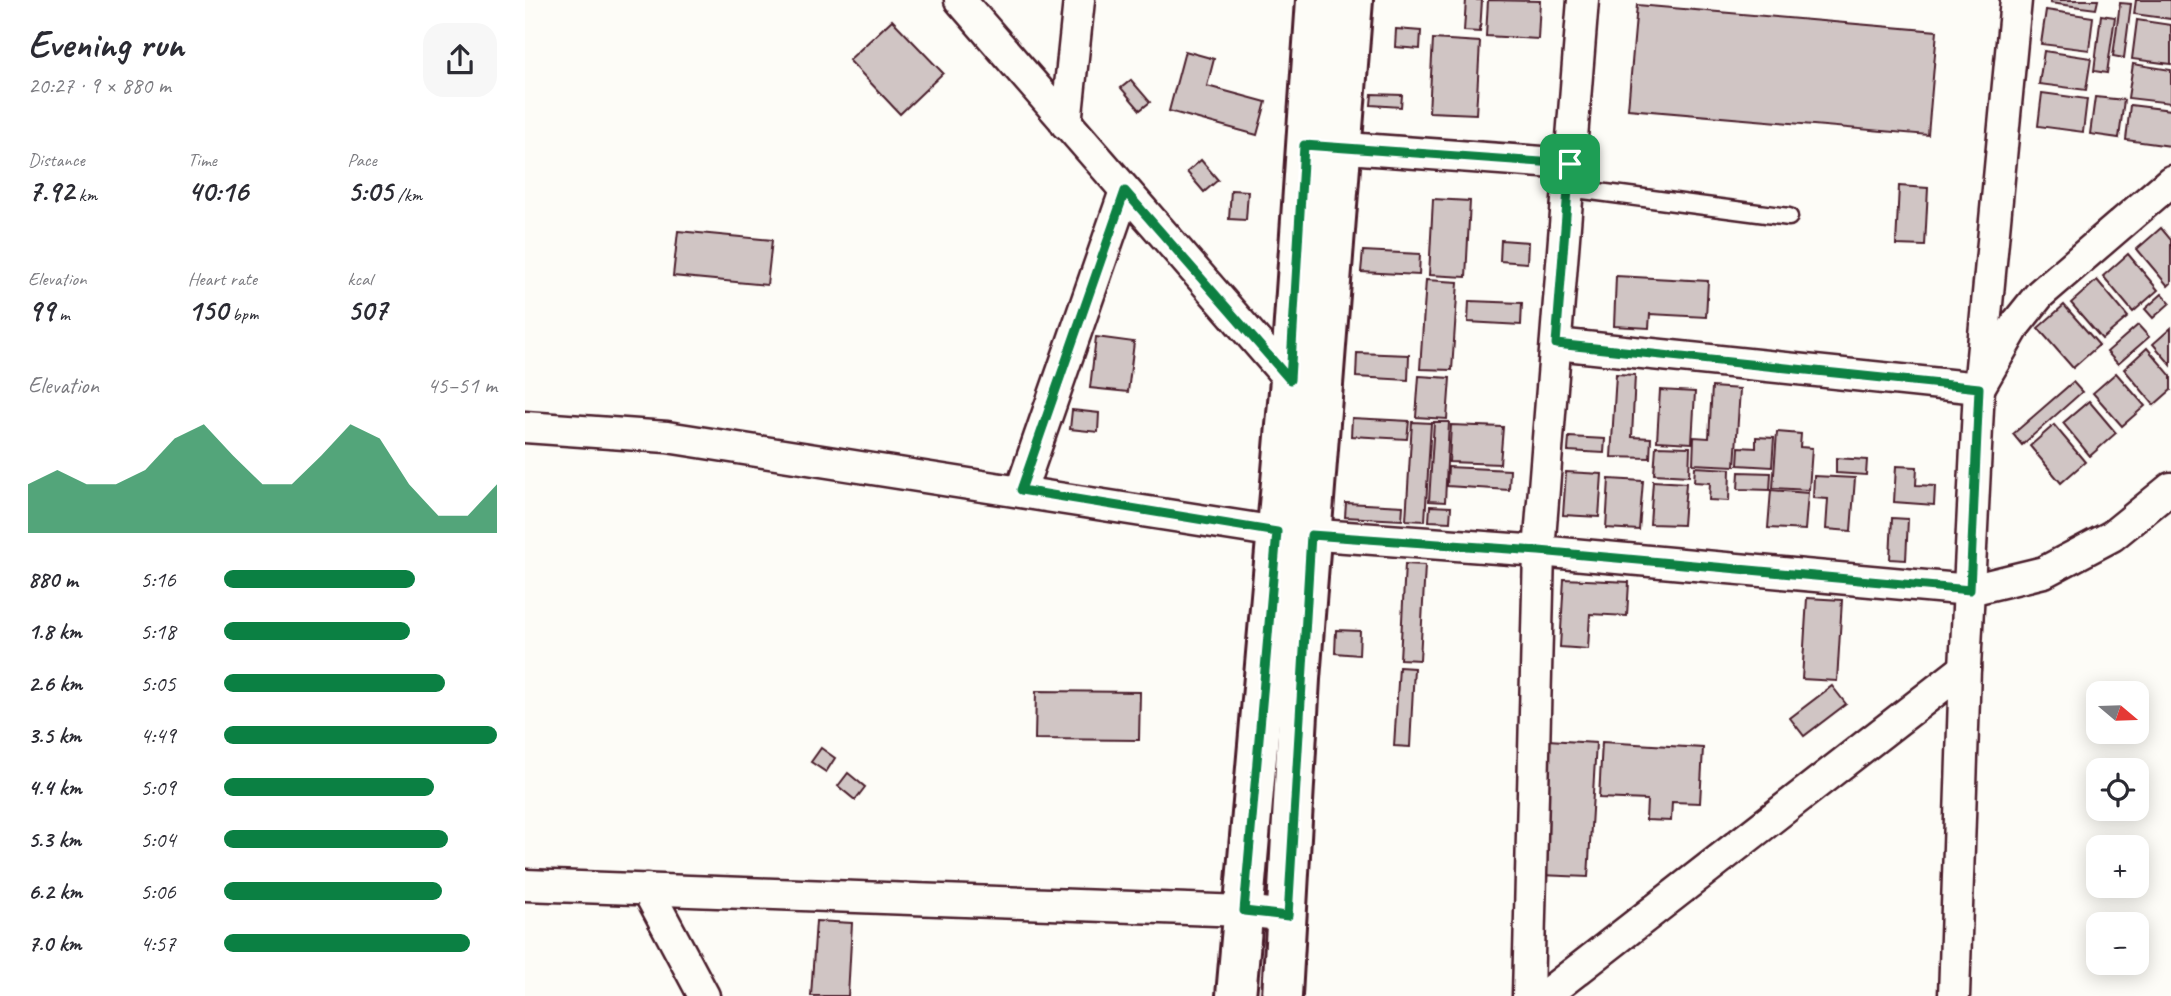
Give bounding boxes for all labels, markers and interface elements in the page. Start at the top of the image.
text: Evening run [28,21,184,68]
button: share [423,23,497,97]
text: 20:27 · 9 × 880 m [28,71,171,100]
pin [1540,134,1600,194]
icon: arrive [1551,145,1589,183]
text: Distance [28,148,85,172]
text: Time [188,148,217,172]
text: Pace [347,148,377,172]
text: 7.92 [28,172,74,210]
text: 40:16 [188,172,248,210]
text: 5:05 [347,172,393,210]
text: km [74,183,97,207]
text: /km [393,183,422,207]
text: Elevation [28,267,86,291]
text: Heart rate [188,267,257,291]
text: kcal [347,267,372,291]
text: 99 [28,291,54,329]
text: 150 [188,291,228,329]
text: 507 [347,291,387,329]
text: m [54,302,70,326]
text: bpm [228,302,258,326]
text: Elevation [28,371,99,400]
text: 45–51 m [427,371,497,400]
text: 880 m [28,565,78,594]
text: 5:16 [140,565,176,594]
text: 1.8 km [28,617,82,646]
text: 5:18 [140,617,176,646]
text: 2.6 km [28,669,82,698]
text: 5:05 [140,669,176,698]
north arrow [2086,681,2149,744]
map controls [2086,681,2149,975]
text: 3.5 km [28,721,81,750]
text: 4:49 [140,721,176,750]
button: locate [2086,758,2149,821]
text: 4.4 km [28,773,82,802]
text: 5:09 [140,773,176,802]
text: 5.3 km [28,825,81,854]
text: 5:04 [140,825,176,854]
button: + [2086,835,2149,898]
text: 6.2 km [28,877,82,906]
text: 5:06 [140,877,176,906]
button: − [2086,912,2149,975]
text: 7.0 km [28,929,81,958]
text: 4:57 [140,929,176,958]

